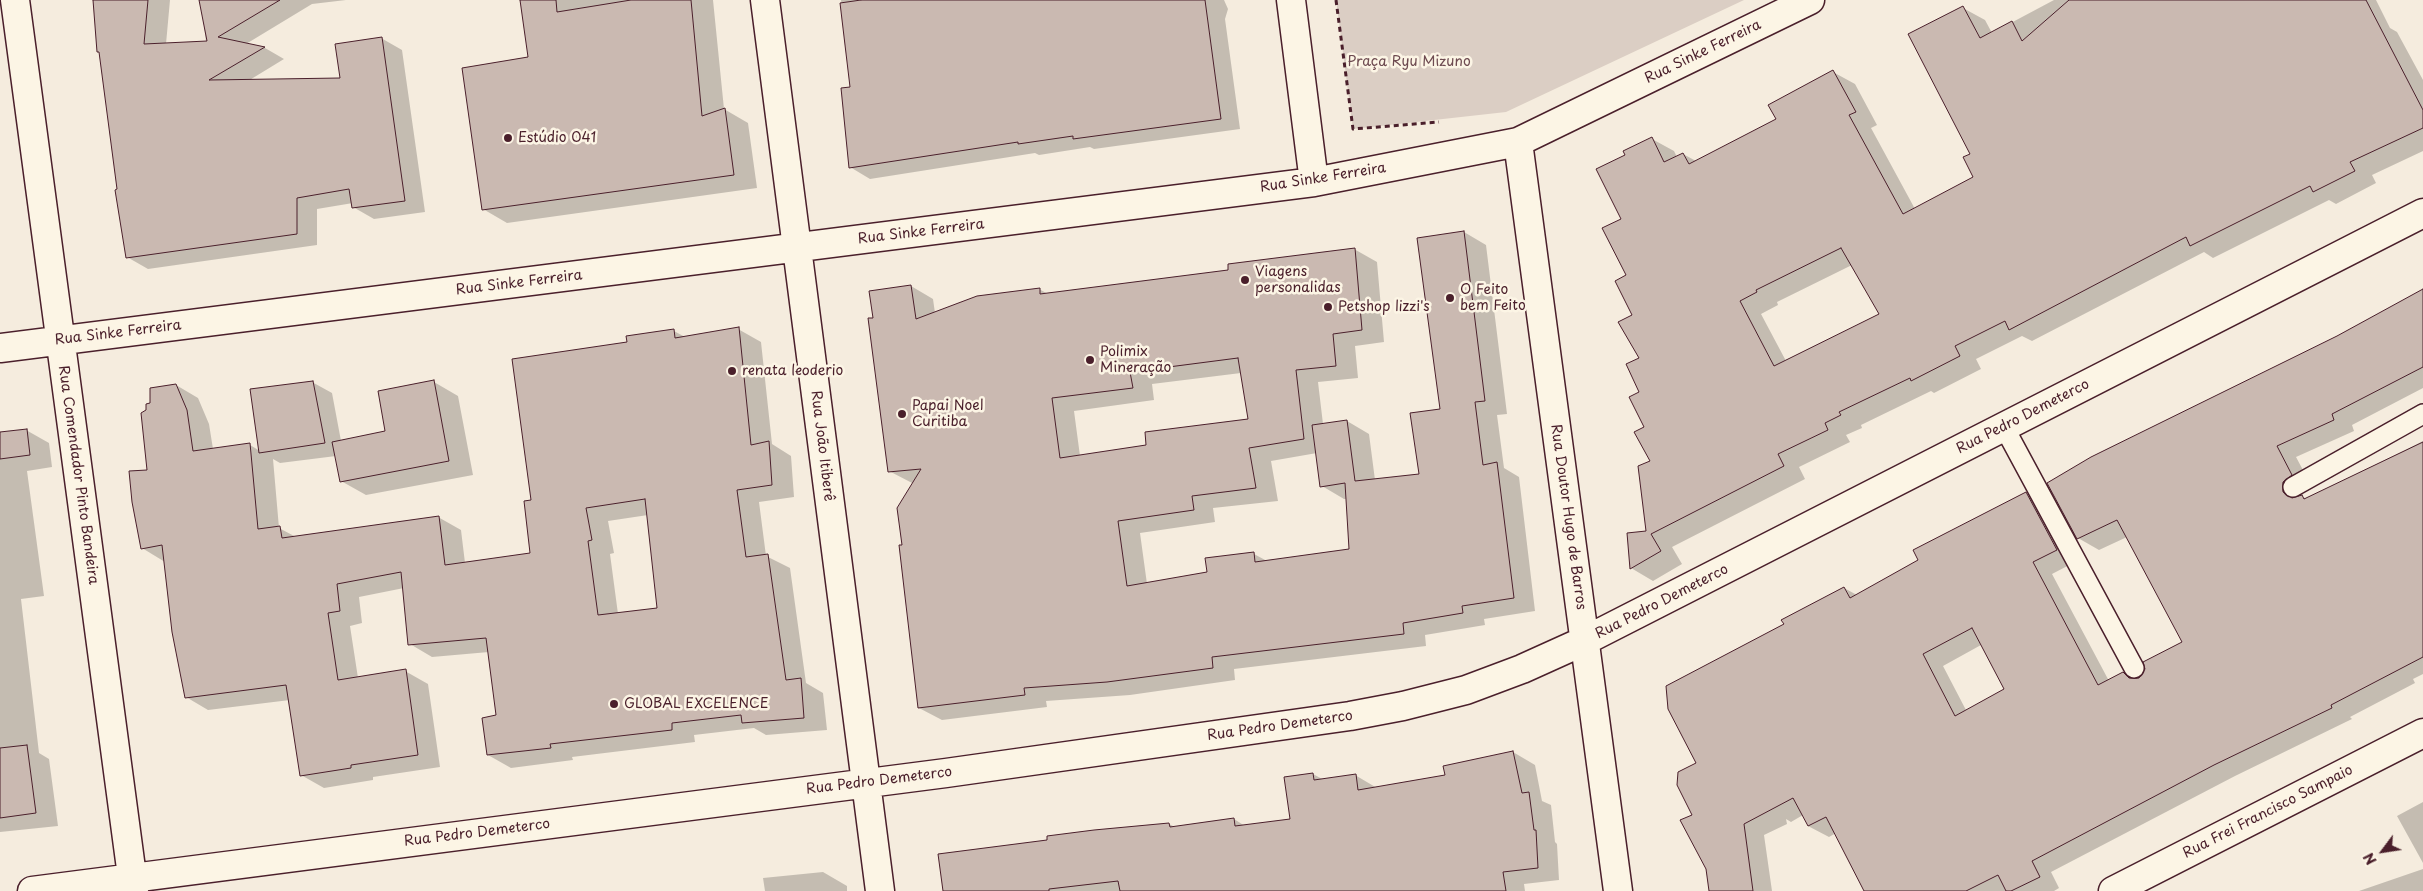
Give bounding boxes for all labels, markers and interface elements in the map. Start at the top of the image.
street label: Rua Sinke Ferreira [1642,17,1764,87]
park label: Praça Ryu Mizuno [1347,54,1471,70]
place label: Estúdio 041 [518,130,596,146]
marker: Estúdio 041 [502,132,514,144]
street label: Rua Sinke Ferreira [1259,160,1387,196]
street label: Rua Sinke Ferreira [857,216,985,248]
place label: Viagens personalidas [1255,264,1341,296]
street label: Rua Sinke Ferreira [455,267,583,299]
marker: Viagens personalidas [1239,274,1251,286]
place label: O Feito bem Feito [1460,282,1526,314]
marker: O Feito bem Feito [1444,292,1456,304]
place label: Petshop lizzi's [1338,299,1430,315]
marker: Petshop lizzi's [1322,301,1334,313]
street label: Rua Sinke Ferreira [54,317,182,349]
place label: Polimix Mineração [1100,344,1171,377]
marker: Polimix Mineração [1084,354,1096,366]
place label: renata leoderio [742,363,843,379]
street label: Rua Comendador Pinto Bandeira [54,364,102,586]
marker: renata leoderio [726,365,738,377]
street label: Rua Pedro Demeterco [1954,376,2092,458]
street label: Rua João Itiberê [807,390,837,502]
place label: Papai Noel Curitiba [912,398,983,431]
marker: Papai Noel Curitiba [896,408,908,420]
street label: Rua Doutor Hugo de Barros [1547,423,1589,611]
street label: Rua Pedro Demeterco [1593,561,1731,643]
place label: GLOBAL EXCELENCE [624,696,769,712]
marker: GLOBAL EXCELENCE [608,698,620,710]
street label: Rua Pedro Demeterco [1206,707,1354,745]
street label: Rua Frei Francisco Sampaio [2180,762,2356,862]
street label: Rua Pedro Demeterco [805,764,953,798]
street label: Rua Pedro Demeterco [403,816,551,850]
north arrow [2358,826,2408,876]
text: N [2358,849,2382,869]

